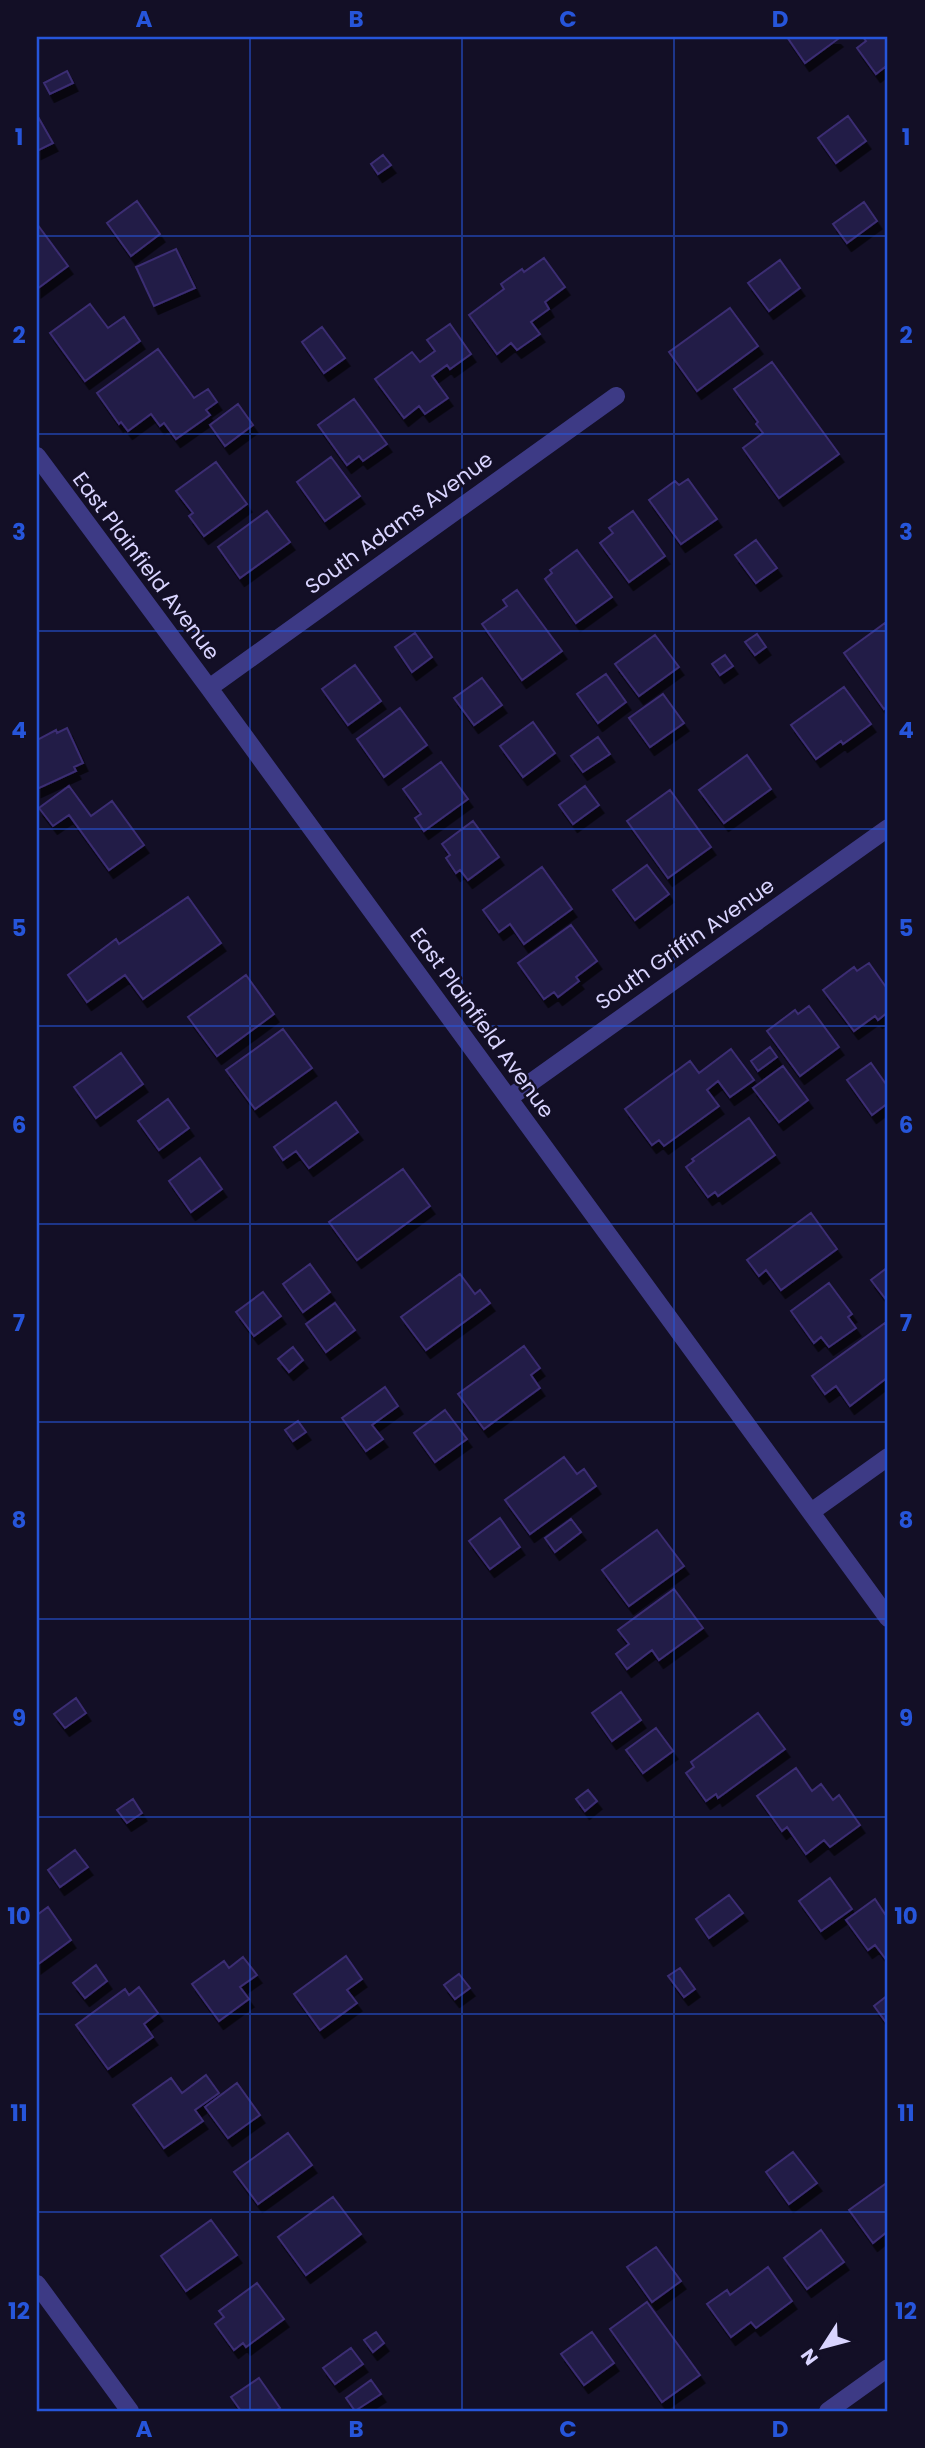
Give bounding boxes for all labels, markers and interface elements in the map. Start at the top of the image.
text: A [136,3,153,35]
text: B [348,3,364,35]
text: C [559,3,577,35]
text: D [772,3,788,35]
text: 1 [15,121,23,153]
text: 1 [902,121,910,153]
text: 2 [12,319,26,351]
text: 2 [899,319,913,351]
street label: South Adams Avenue [299,445,498,601]
street label: East Plainfield Avenue [66,466,227,666]
text: 3 [12,516,26,548]
text: 3 [899,516,913,548]
text: 4 [11,714,27,746]
text: 4 [898,714,914,746]
street label: South Griffin Avenue [590,871,780,1016]
text: 5 [12,912,26,944]
text: 5 [899,912,913,944]
street label: East Plainfield Avenue [404,922,561,1124]
text: 6 [12,1109,26,1141]
text: 6 [899,1109,913,1141]
text: 7 [13,1307,25,1339]
text: 7 [900,1307,912,1339]
text: 8 [12,1504,26,1536]
text: 8 [899,1504,913,1536]
text: 9 [12,1702,26,1734]
text: 9 [899,1702,913,1734]
text: 10 [7,1900,31,1932]
text: 10 [894,1900,918,1932]
text: 11 [10,2097,28,2129]
text: 11 [897,2097,915,2129]
text: 12 [8,2295,30,2327]
text: 12 [895,2295,917,2327]
north arrow [788,2312,858,2382]
text: N [795,2343,825,2370]
text: A [136,2413,153,2445]
text: B [348,2413,364,2445]
text: C [559,2413,577,2445]
text: D [772,2413,788,2445]

